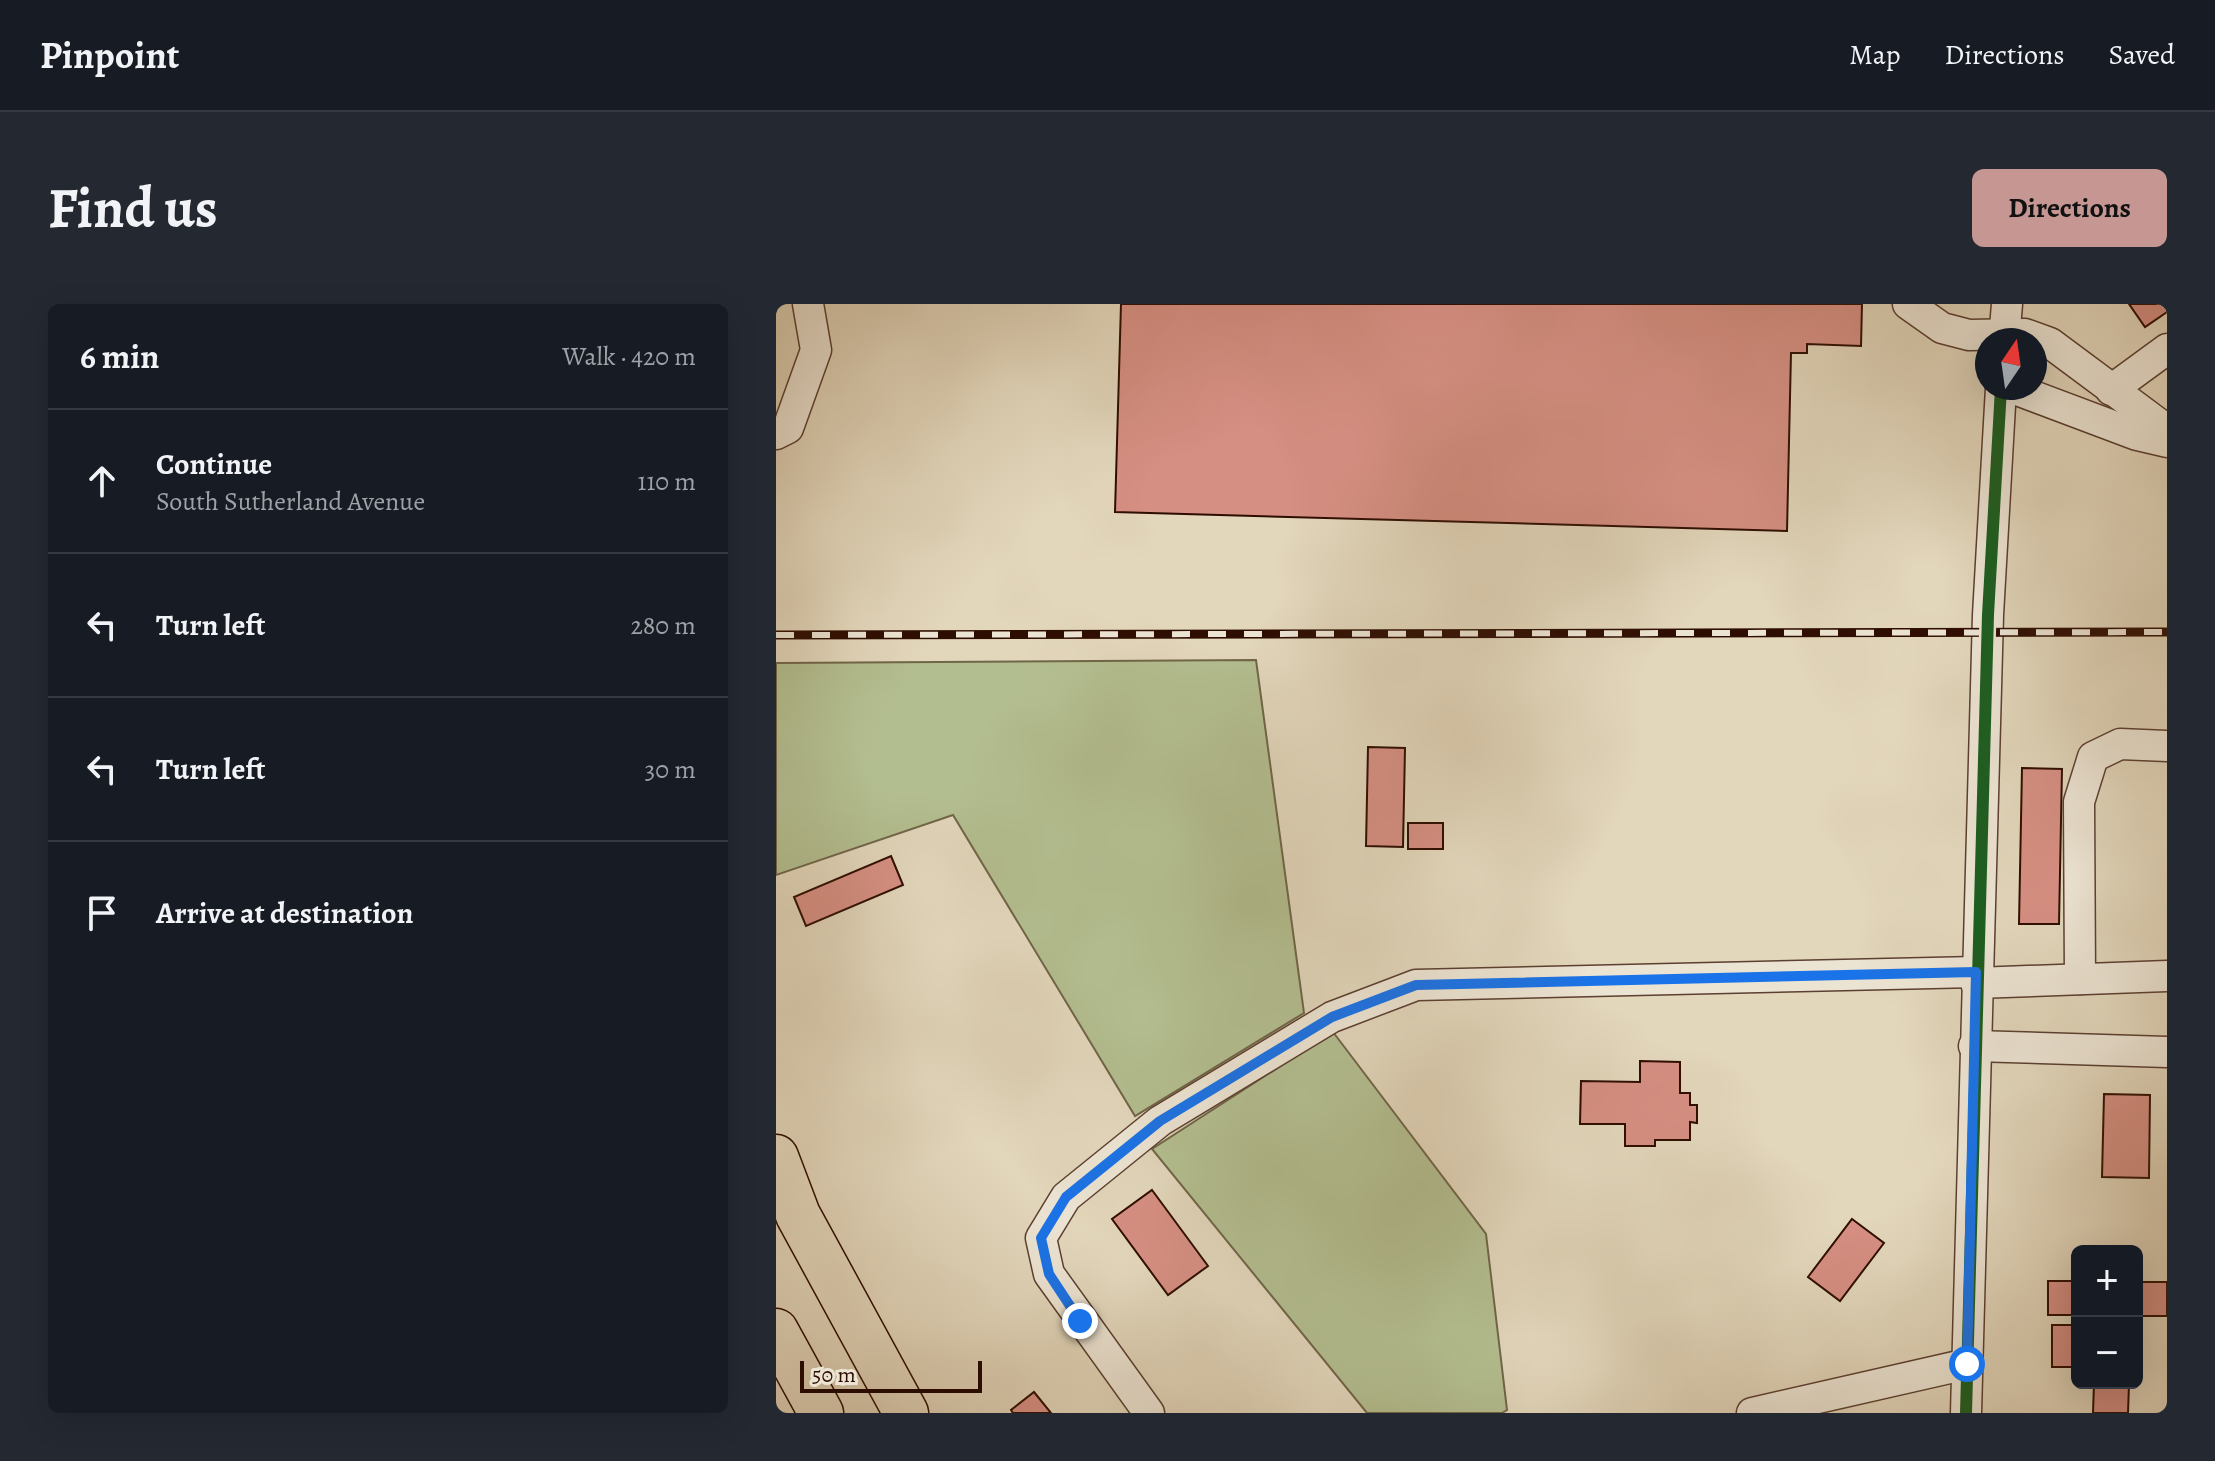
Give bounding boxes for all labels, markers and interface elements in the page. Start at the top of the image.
text: Pinpoint [40,29,179,81]
text: Map [1849,36,1900,74]
text: Directions [1944,36,2065,74]
text: Saved [2109,36,2175,74]
button: Directions [1972,169,2167,247]
text: Find us [48,170,218,246]
north arrow [1975,328,2047,400]
text: 6 min [80,333,159,380]
text: Walk · 420 m [562,339,696,374]
text: Continue [156,444,272,484]
icon: ahead [80,459,124,503]
text: 110 m [638,464,696,499]
text: South Sutherland Avenue [156,484,425,519]
icon: left [80,603,124,647]
text: Turn left [156,605,265,645]
text: 280 m [630,608,696,643]
icon: left [80,747,124,791]
text: Turn left [156,749,265,789]
text: 30 m [645,752,696,787]
icon: arrive [80,891,124,935]
text: Arrive at destination [156,893,413,933]
map controls [2071,1245,2143,1389]
button: + [2071,1245,2143,1317]
route end [1062,1303,1098,1339]
button: − [2071,1317,2143,1389]
route start [1949,1346,1985,1382]
scale bar [800,1357,982,1393]
text: 50 m [812,1360,856,1390]

